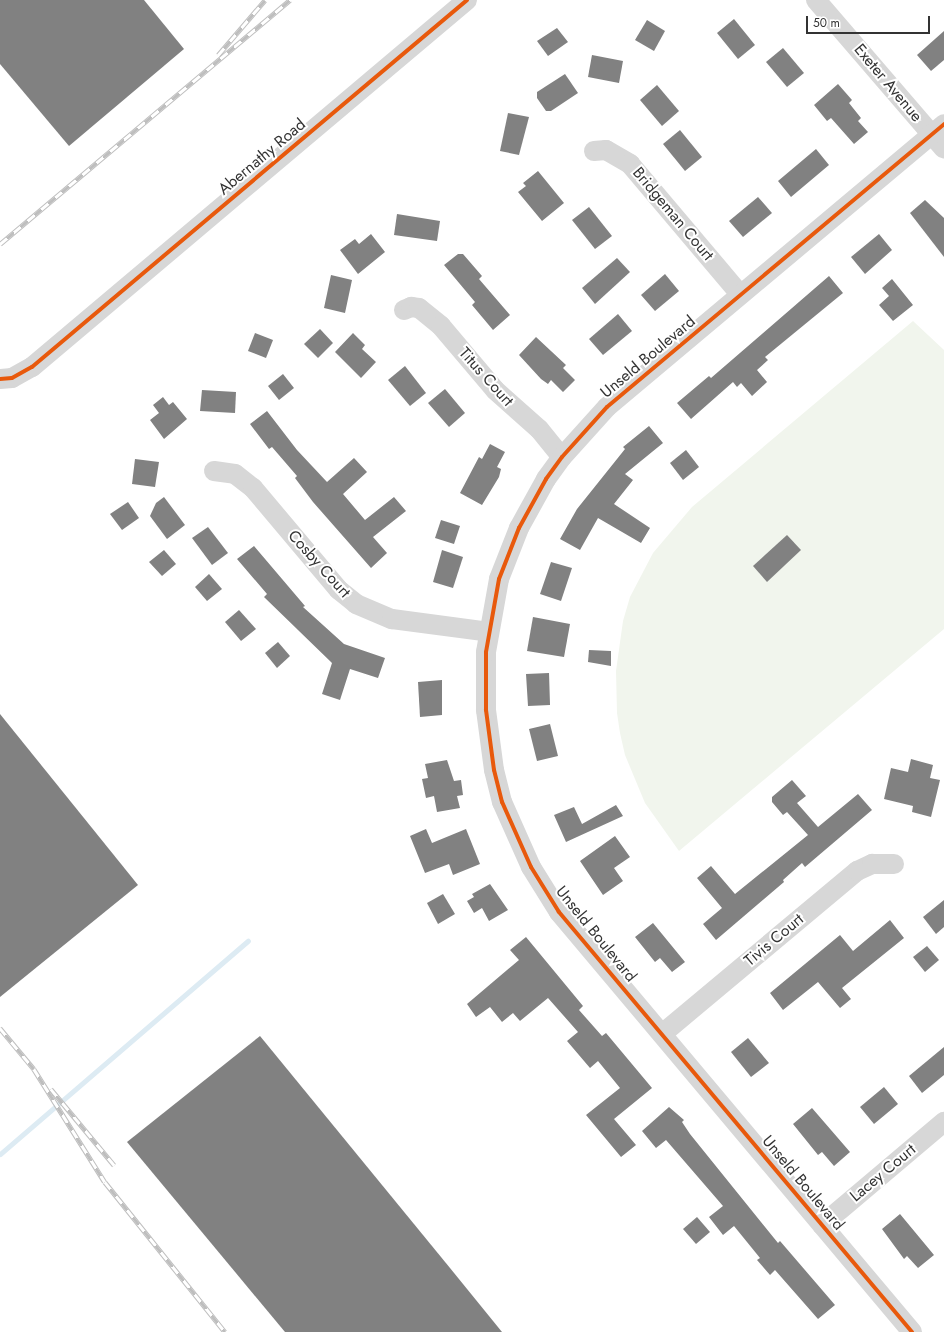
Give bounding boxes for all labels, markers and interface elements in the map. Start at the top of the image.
scale bar [808,8,932,34]
text: 50 m [813,14,840,32]
street label: Exeter Avenue [850,40,926,126]
street label: Abernathy Road [214,115,310,199]
street label: Bridgeman Court [628,163,718,265]
street label: Unseld Boulevard [597,312,699,402]
street label: Titus Court [455,344,517,410]
street label: Cosby Court [284,526,354,602]
street label: Unseld Boulevard [551,882,641,986]
street label: Tivis Court [740,910,808,970]
street label: Unseld Boulevard [758,1132,848,1234]
street label: Lacey Court [846,1140,920,1206]

